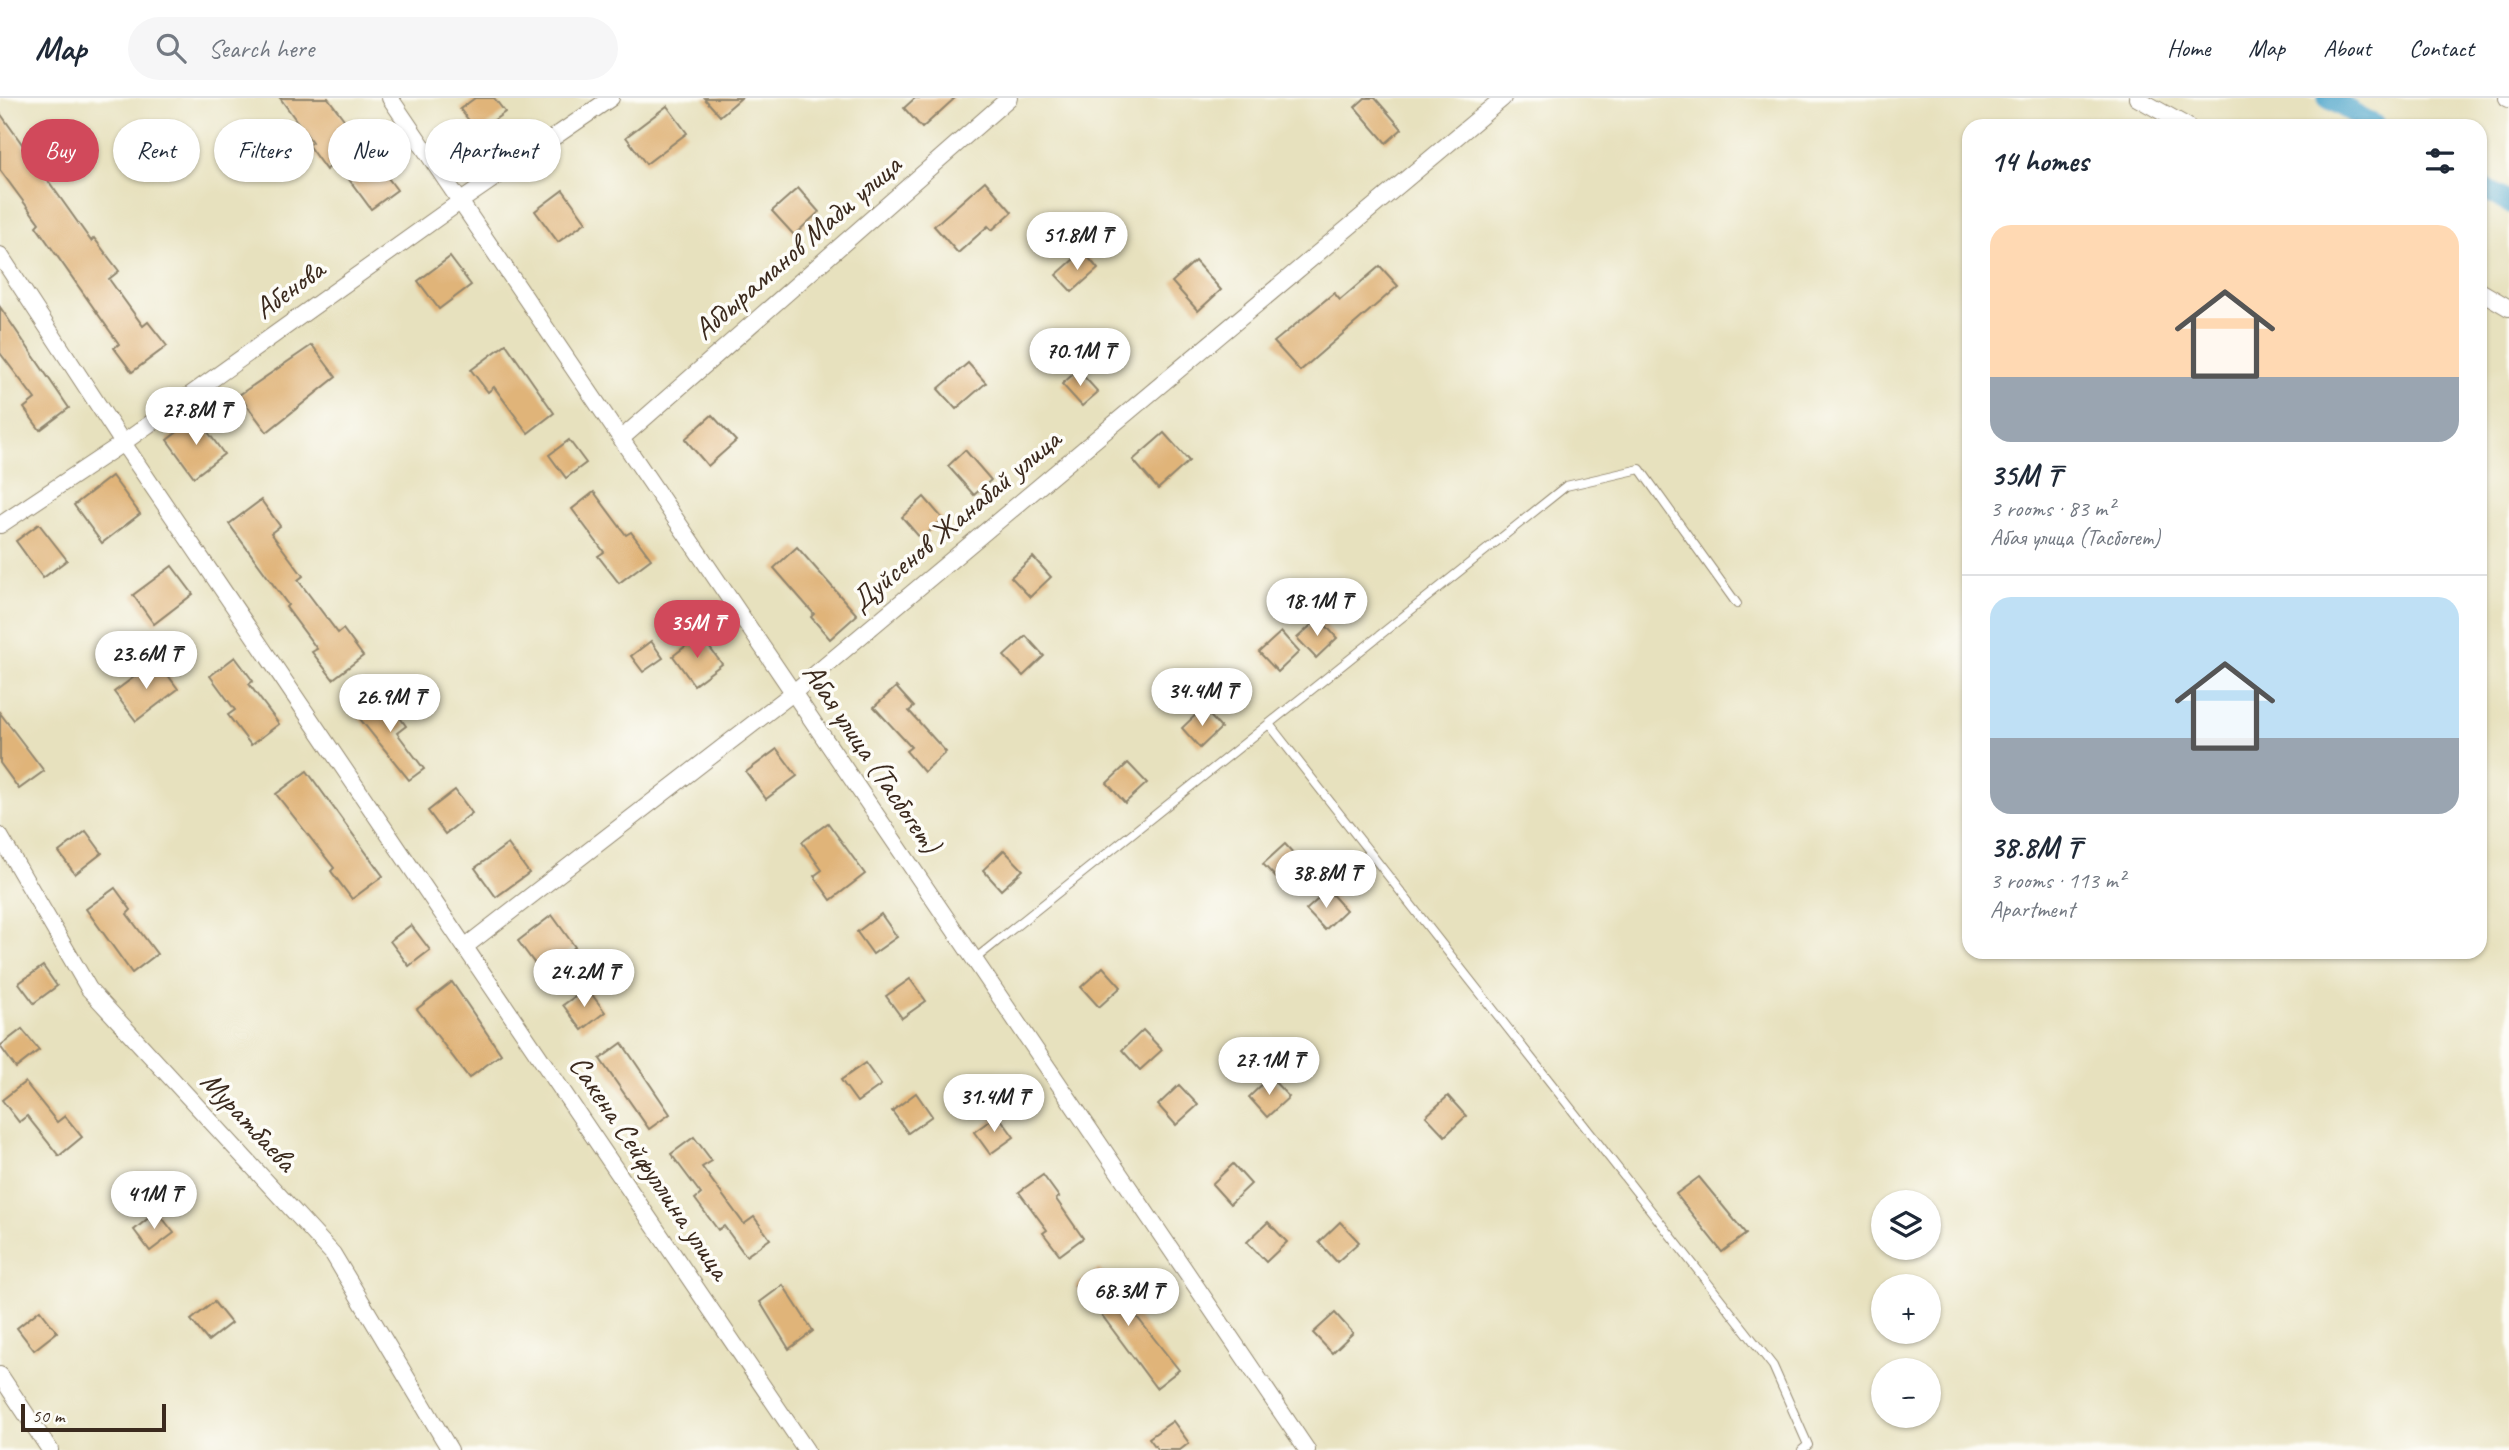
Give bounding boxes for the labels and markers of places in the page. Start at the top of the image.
pin: 51.8M ₸ [1012,212,1142,272]
pin: 70.1M ₸ [1015,328,1145,388]
pin: 27.8M ₸ [131,388,261,447]
pin: 18.1M ₸ [1252,578,1382,638]
pin: 35M ₸ [648,601,746,660]
pin: 23.6M ₸ [81,632,211,691]
pin: 34.4M ₸ [1137,668,1267,728]
pin: 26.9M ₸ [325,674,455,734]
pin: 38.8M ₸ [1261,850,1391,910]
pin: 24.2M ₸ [519,950,649,1009]
pin: 27.1M ₸ [1204,1038,1334,1097]
pin: 31.4M ₸ [929,1074,1059,1134]
pin: 41M ₸ [105,1172,203,1231]
pin: 68.3M ₸ [1063,1268,1193,1328]

